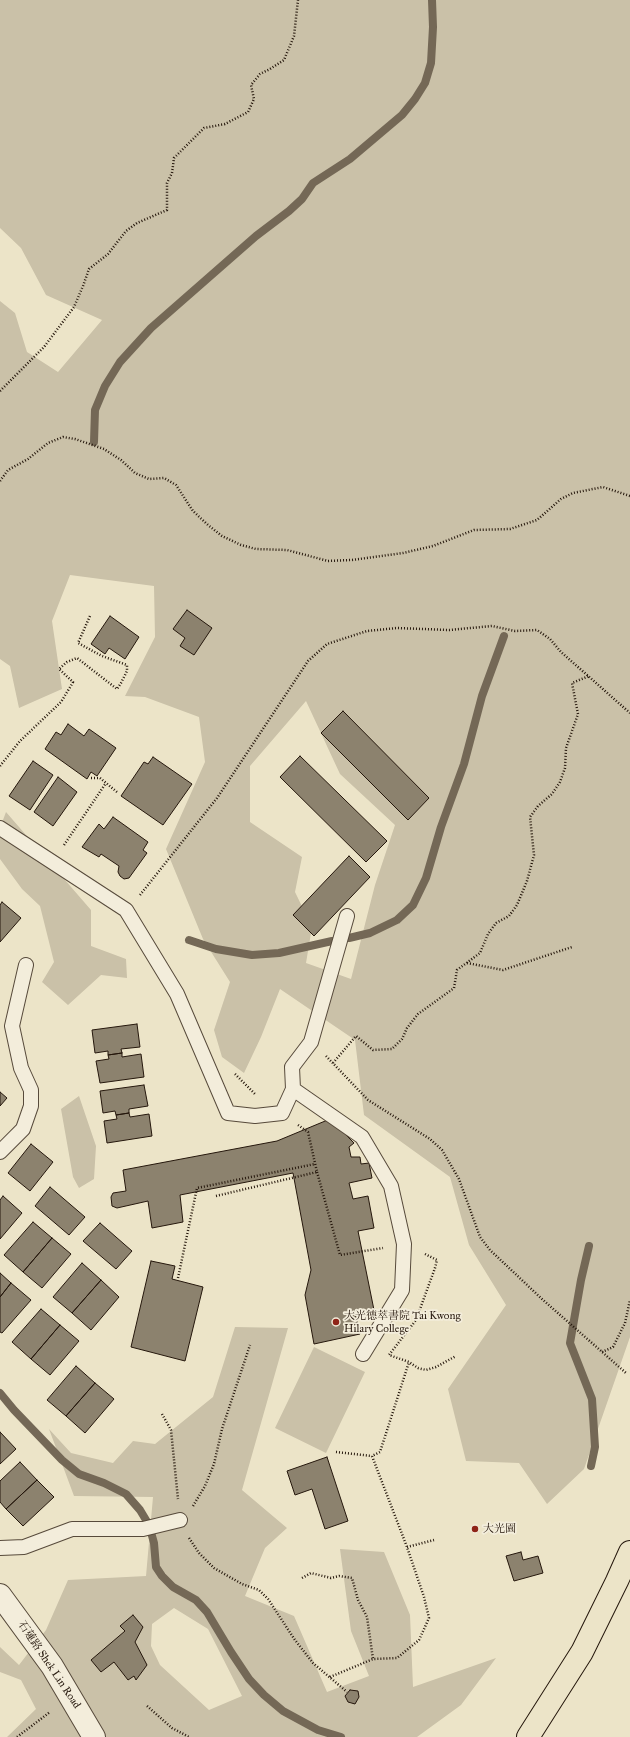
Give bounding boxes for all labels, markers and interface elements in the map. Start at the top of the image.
place label: 大光德萃書院 Tai Kwong Hilary College [344,1309,461,1335]
marker: 大光德萃書院 Tai Kwong Hilary College [331,1317,341,1327]
place label: 大光園 [483,1522,516,1536]
marker: 大光園 [470,1524,480,1534]
street label: 石蓮路 Shek Lin Road [15,1619,83,1711]

